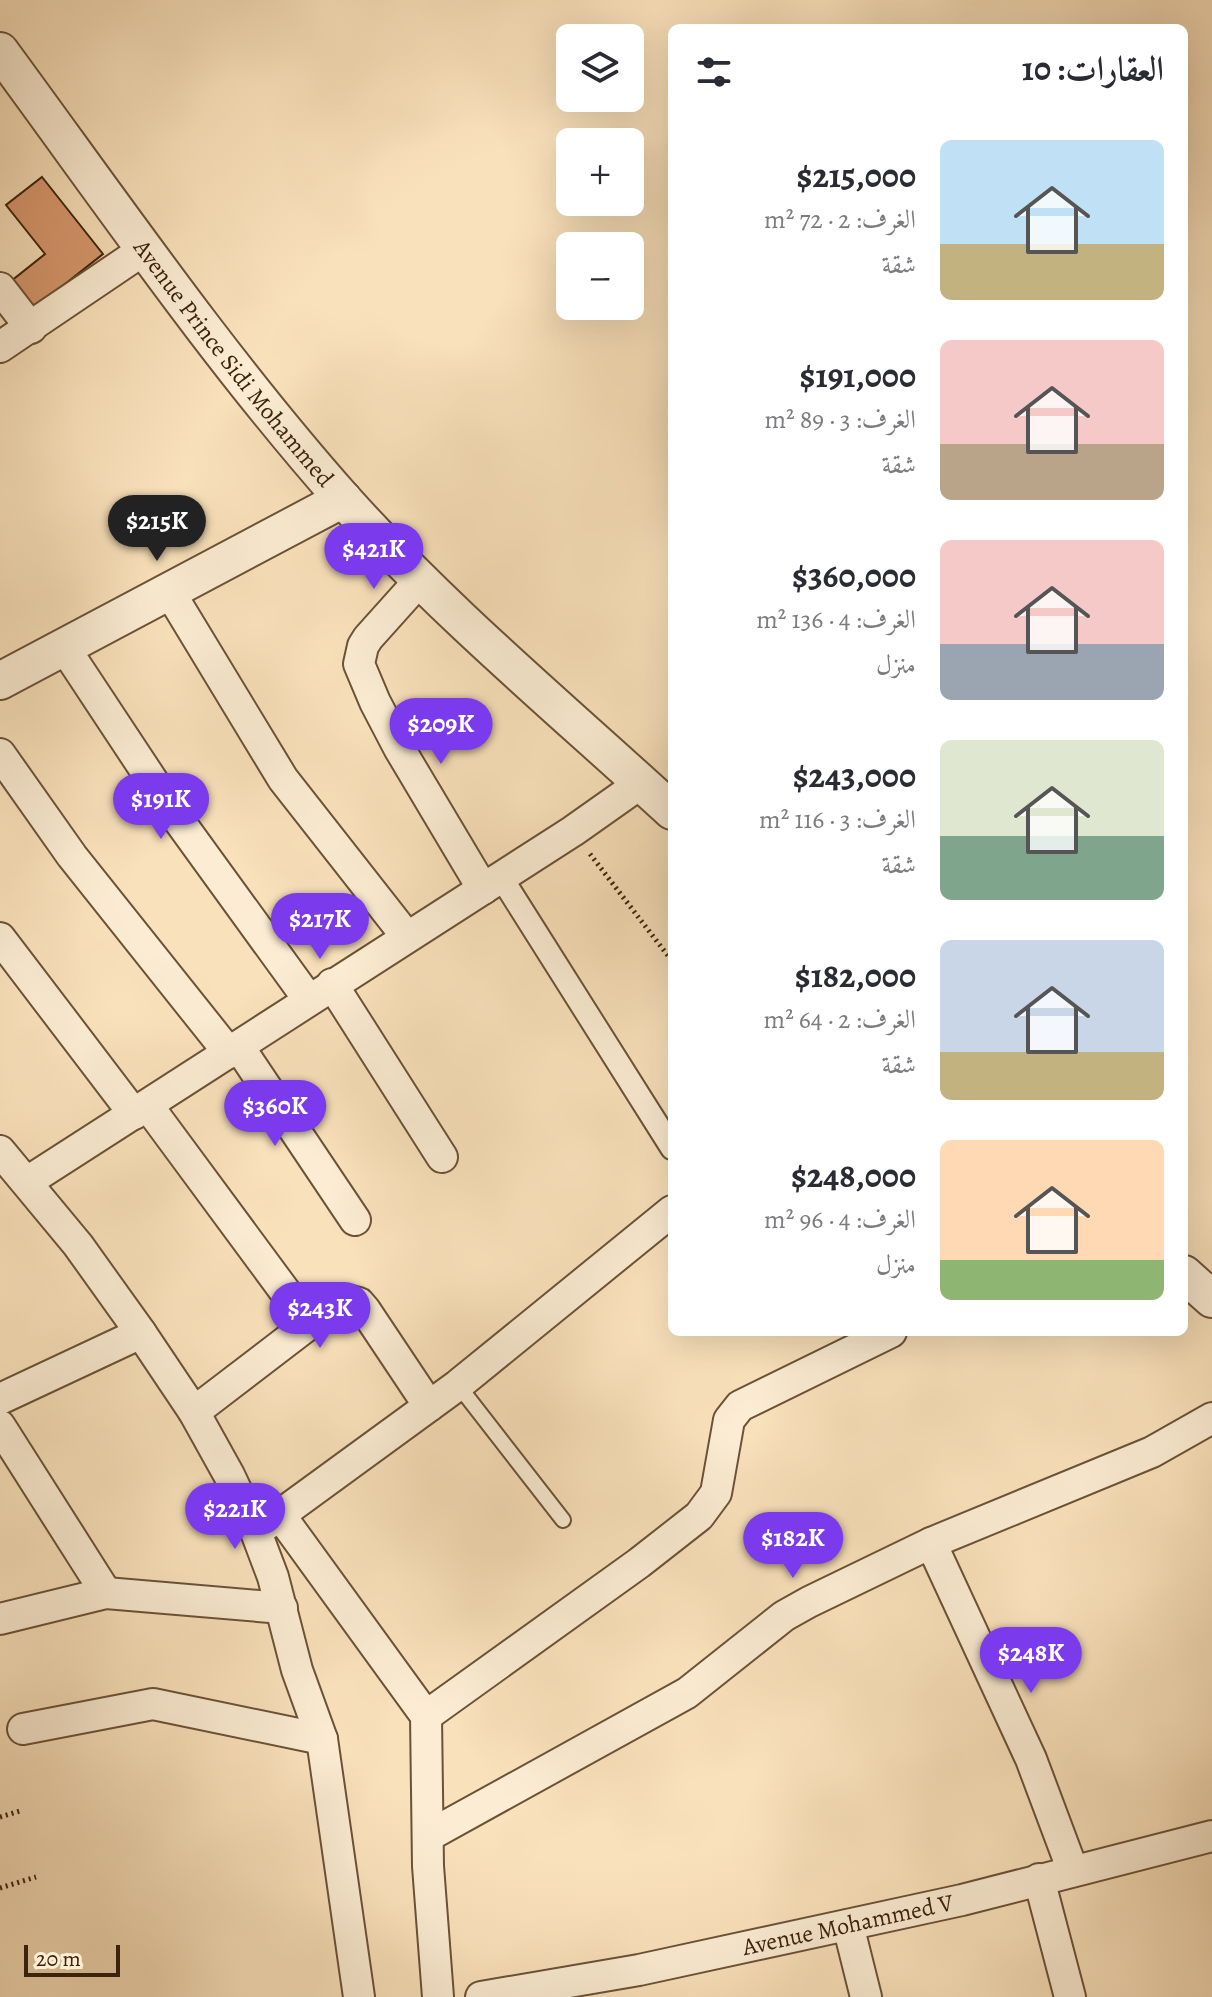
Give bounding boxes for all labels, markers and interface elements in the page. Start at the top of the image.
map controls [556,24,644,320]
button: layers [556,24,644,112]
text: العقارات: 10 [1022,45,1164,92]
icon: filters [692,50,736,94]
button: + [556,128,644,216]
text: $215,000 [797,152,916,199]
icon: home [1004,172,1100,268]
text: الغرف: 2 · 72 m² [764,202,916,237]
street label: Avenue Prince Sidi Mohammed [126,232,341,494]
button: − [556,232,644,320]
text: شقة [882,247,916,282]
text: $191,000 [800,352,916,399]
icon: home [1004,372,1100,468]
text: الغرف: 3 · 89 m² [764,402,916,437]
text: شقة [882,447,916,482]
pin: $215K [101,495,213,563]
text: $215K [126,503,188,538]
pin: $421K [318,523,430,591]
text: $421K [342,531,406,566]
text: $360,000 [792,552,916,599]
icon: home [1004,572,1100,668]
text: الغرف: 4 · 136 m² [756,602,916,637]
text: منزل [876,647,916,682]
pin: $209K [385,698,497,766]
text: $209K [408,706,474,741]
text: $243,000 [793,752,916,799]
icon: home [1004,772,1100,868]
pin: $191K [105,773,217,841]
text: $191K [131,781,191,816]
text: الغرف: 3 · 116 m² [759,802,916,837]
text: شقة [882,847,916,882]
pin: $217K [264,893,376,961]
text: $217K [289,901,351,936]
text: $182,000 [795,952,916,999]
icon: home [1004,972,1100,1068]
text: الغرف: 2 · 64 m² [764,1002,916,1037]
text: شقة [882,1047,916,1082]
pin: $360K [219,1080,331,1148]
text: $360K [242,1088,308,1123]
text: $248,000 [791,1152,916,1199]
icon: home [1004,1172,1100,1268]
text: الغرف: 4 · 96 m² [764,1202,916,1237]
text: منزل [876,1247,916,1282]
pin: $243K [264,1282,376,1350]
text: $243K [287,1290,353,1325]
pin: $221K [179,1483,291,1551]
text: $221K [203,1491,267,1526]
pin: $182K [737,1512,849,1580]
text: $182K [761,1520,825,1555]
pin: $248K [975,1627,1087,1695]
text: $248K [998,1635,1064,1670]
street label: Avenue Mohammed V [738,1886,957,1963]
scale bar [24,1941,120,1977]
text: 20 m [36,1944,81,1974]

